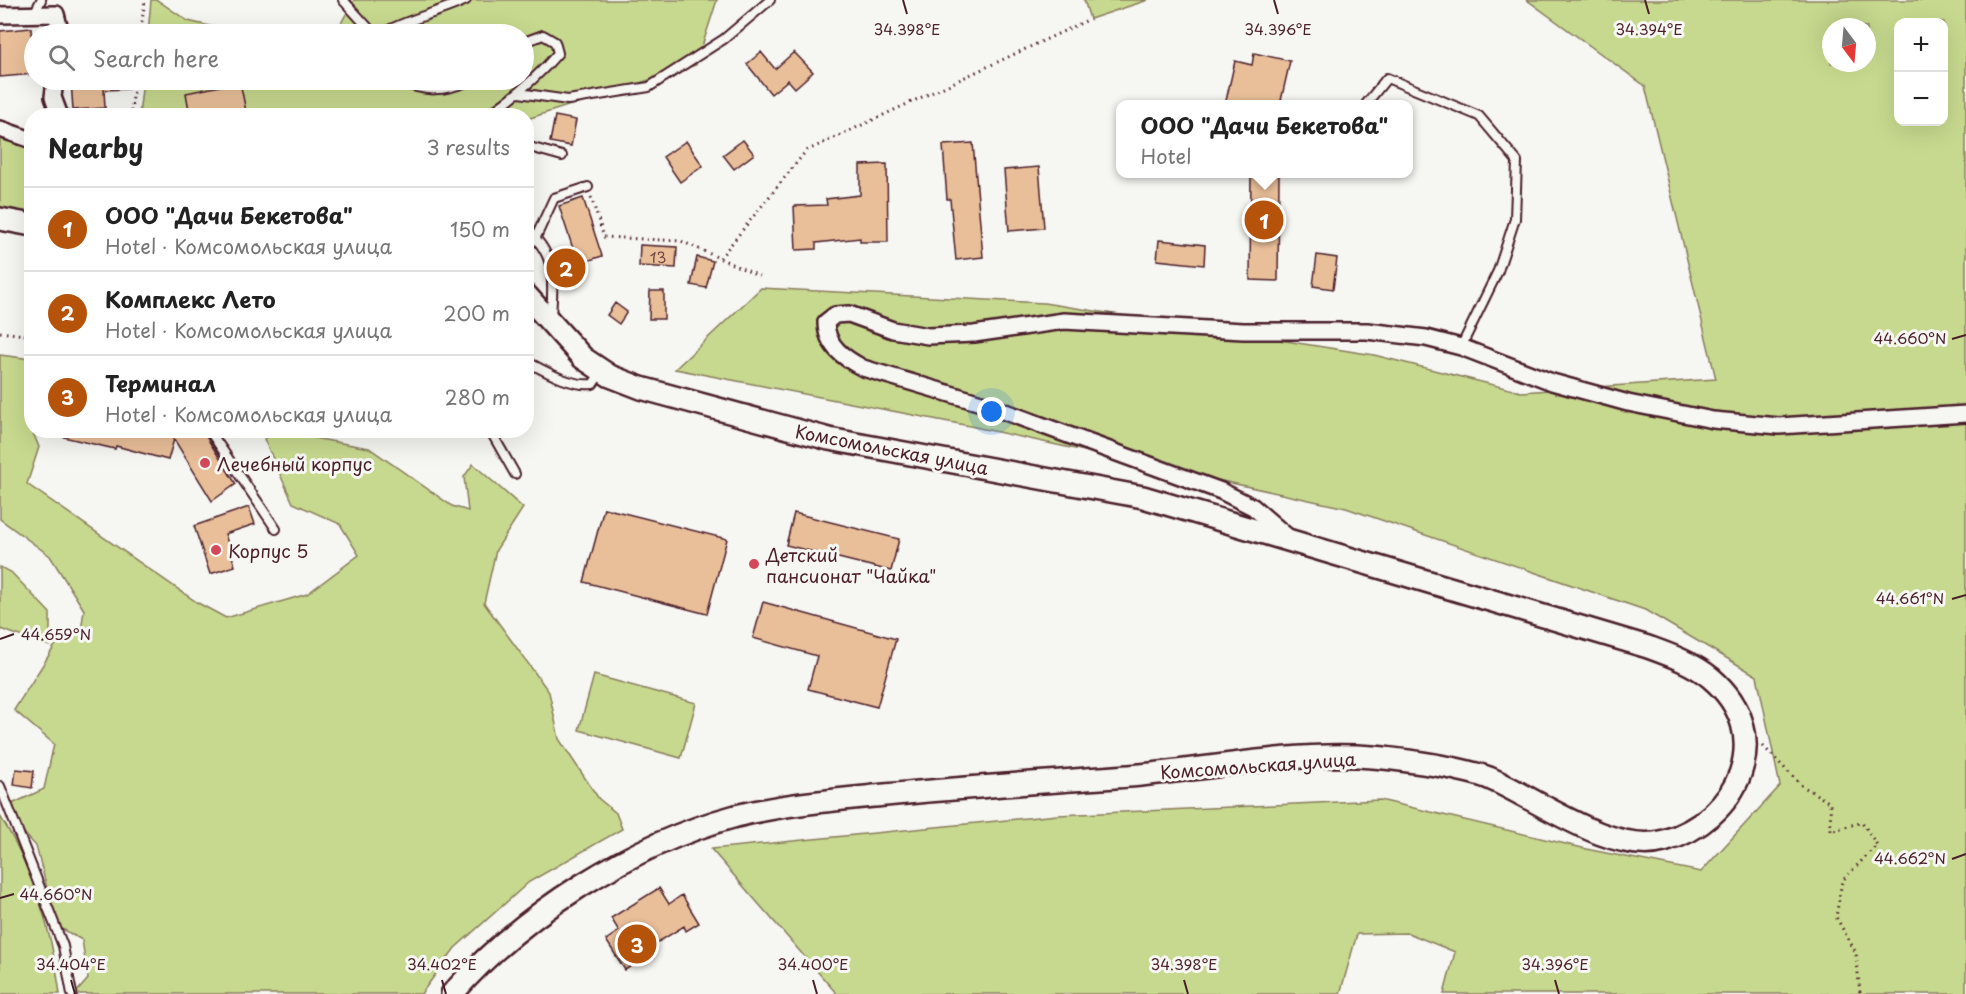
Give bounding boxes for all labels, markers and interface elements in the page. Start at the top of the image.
text: 34.398°E [873,17,941,40]
text: 34.396°E [1244,17,1312,40]
text: 34.394°E [1615,17,1683,40]
north arrow [1822,18,1876,72]
map controls [1894,18,1948,126]
button: + [1894,18,1948,72]
search box [24,24,534,90]
icon: search [45,41,78,74]
text: Search here [93,41,219,74]
button: − [1894,72,1948,126]
popup [1116,100,1413,178]
text: ООО "Дачи Бекетова" [1141,108,1388,141]
text: Nearby [48,128,143,167]
text: 3 results [427,132,510,162]
text: Hotel [1141,141,1192,171]
text: ООО "Дачи Бекетова" [105,198,353,231]
pin: 1 [1244,198,1284,242]
text: 1 [63,214,72,244]
text: 150 m [450,214,510,244]
text: Hotel · Комсомольская улица [105,231,392,261]
house number: 13 [650,245,666,268]
pin: 2 [546,246,586,290]
text: Комплекс Лето [105,282,276,315]
text: 2 [60,298,75,328]
text: 200 m [443,298,510,328]
text: Hotel · Комсомольская улица [105,315,392,345]
text: 44.660°N [1873,326,1947,349]
text: Терминал [105,366,216,399]
text: 3 [61,382,74,412]
text: 280 m [445,382,510,412]
your location [977,397,1006,426]
text: Hotel · Комсомольская улица [105,399,392,429]
street label: Комсомольская улица [793,417,992,481]
place label: Лечебный корпус [217,450,372,477]
marker: Лечебный корпус [198,456,212,470]
place label: Корпус 5 [228,537,308,564]
place label: Детский пансионат "Чайка" [765,541,937,589]
marker: Корпус 5 [209,543,223,557]
marker: Детский пансионат "Чайка" [747,557,761,571]
text: 44.661°N [1876,586,1944,609]
text: 44.659°N [21,622,91,645]
street label: Комсомольская улица [1159,745,1357,785]
text: 44.662°N [1874,846,1946,869]
text: 44.660°N [19,882,93,905]
pin: 3 [618,922,656,966]
text: 34.404°E [36,952,106,975]
text: 34.402°E [407,952,477,975]
text: 34.400°E [777,952,849,975]
text: 34.398°E [1150,952,1218,975]
text: 34.396°E [1521,952,1589,975]

